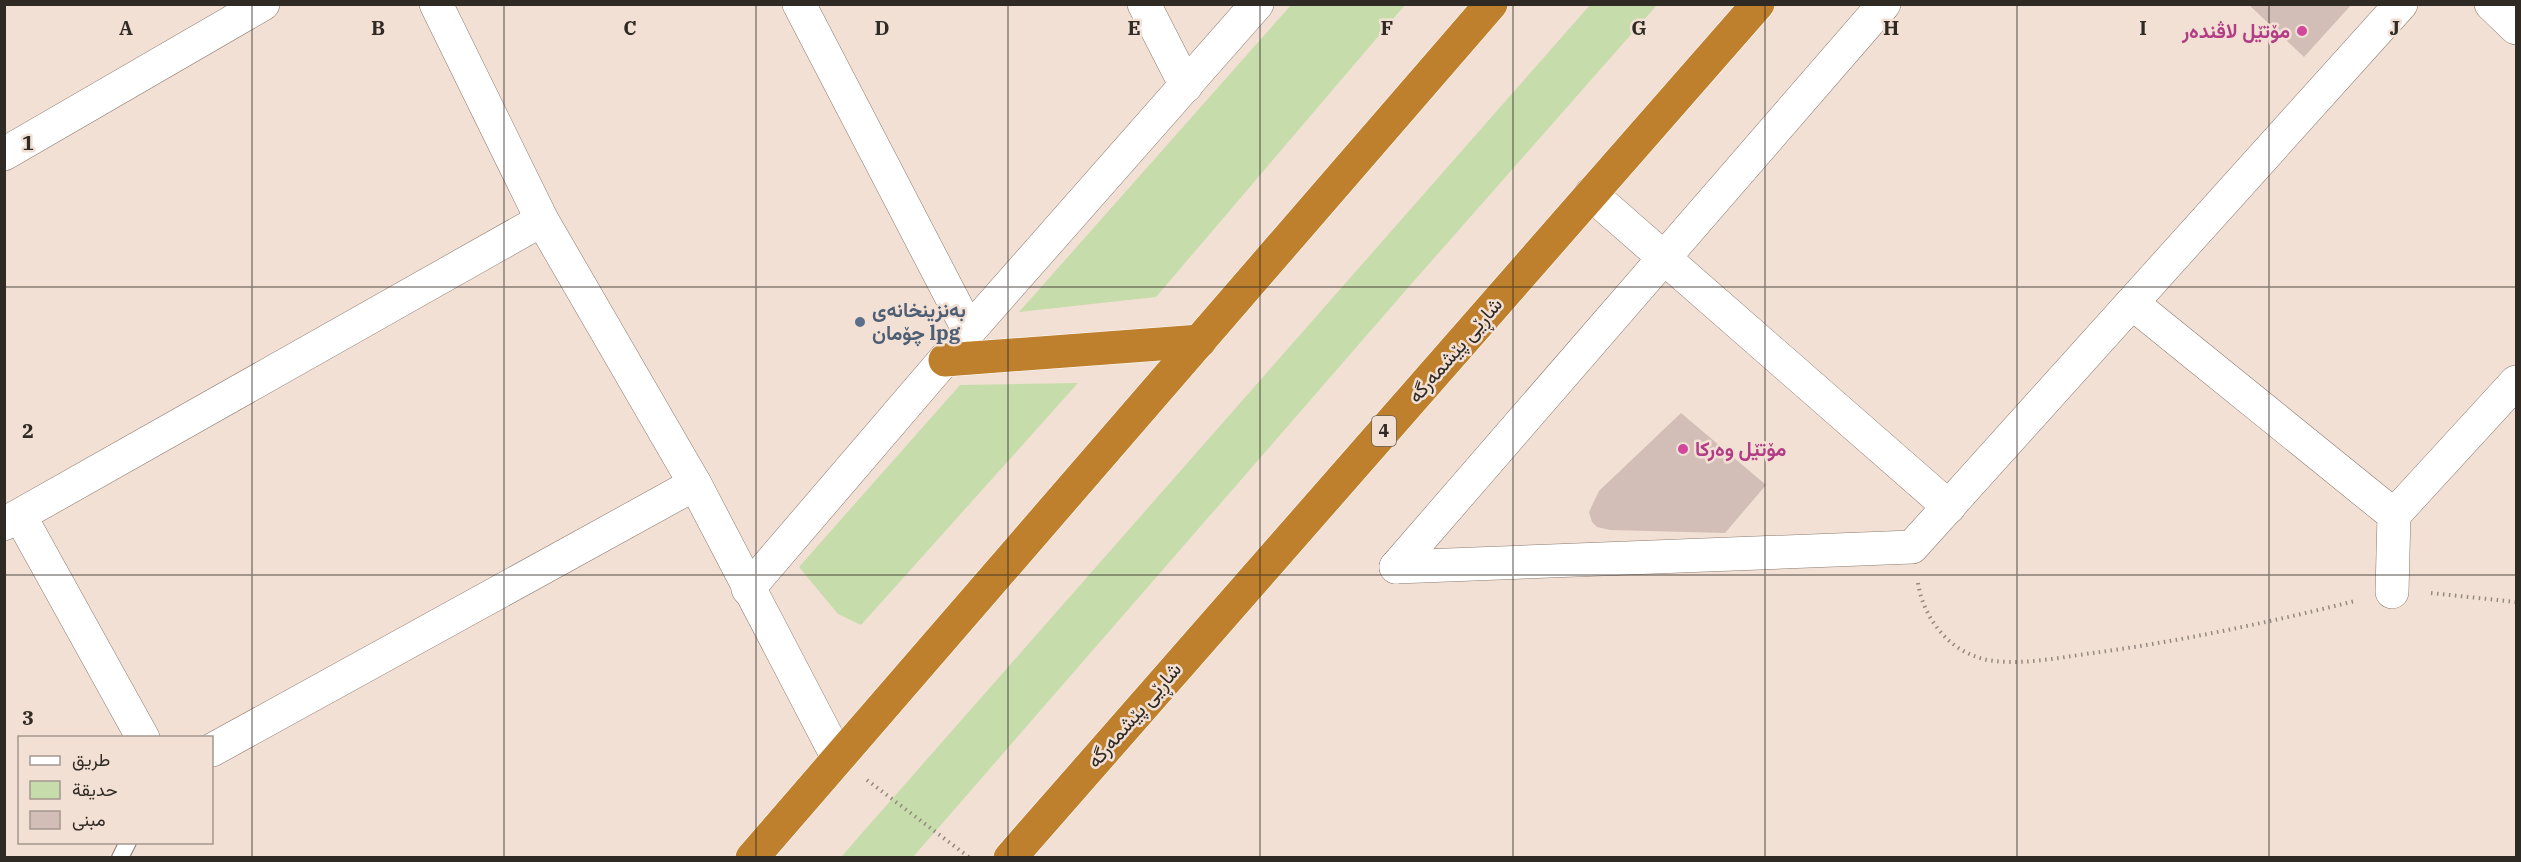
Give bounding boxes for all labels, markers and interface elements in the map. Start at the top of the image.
text: A [119,14,133,41]
text: B [371,14,385,41]
text: C [623,14,637,41]
text: D [874,14,890,41]
text: E [1127,14,1141,41]
text: F [1381,14,1393,41]
text: G [1631,14,1647,41]
text: H [1883,14,1899,41]
text: I [2139,14,2147,41]
text: J [2390,14,2400,41]
place label: مۆتێل لاڤندەر [2181,17,2290,44]
marker: مۆتێل لاڤندەر [2295,24,2309,38]
text: 1 [22,129,34,156]
street label: شاڕێی پێشمەرگە [1401,291,1510,410]
place label: بەنزینخانەی چۆمان lpg [872,296,966,347]
marker: بەنزینخانەی چۆمان lpg [853,315,867,329]
road number: 4 [1372,416,1396,446]
text: 2 [22,417,34,444]
place label: مۆتێل وەرکا [1695,435,1787,462]
marker: مۆتێل وەرکا [1676,442,1690,456]
street label: شاڕێی پێشمەرگە [1080,656,1189,775]
text: 3 [22,704,34,731]
legend [18,736,213,844]
text: طريق [72,748,110,771]
text: حديقة [72,778,118,801]
text: مبنى [72,808,106,831]

